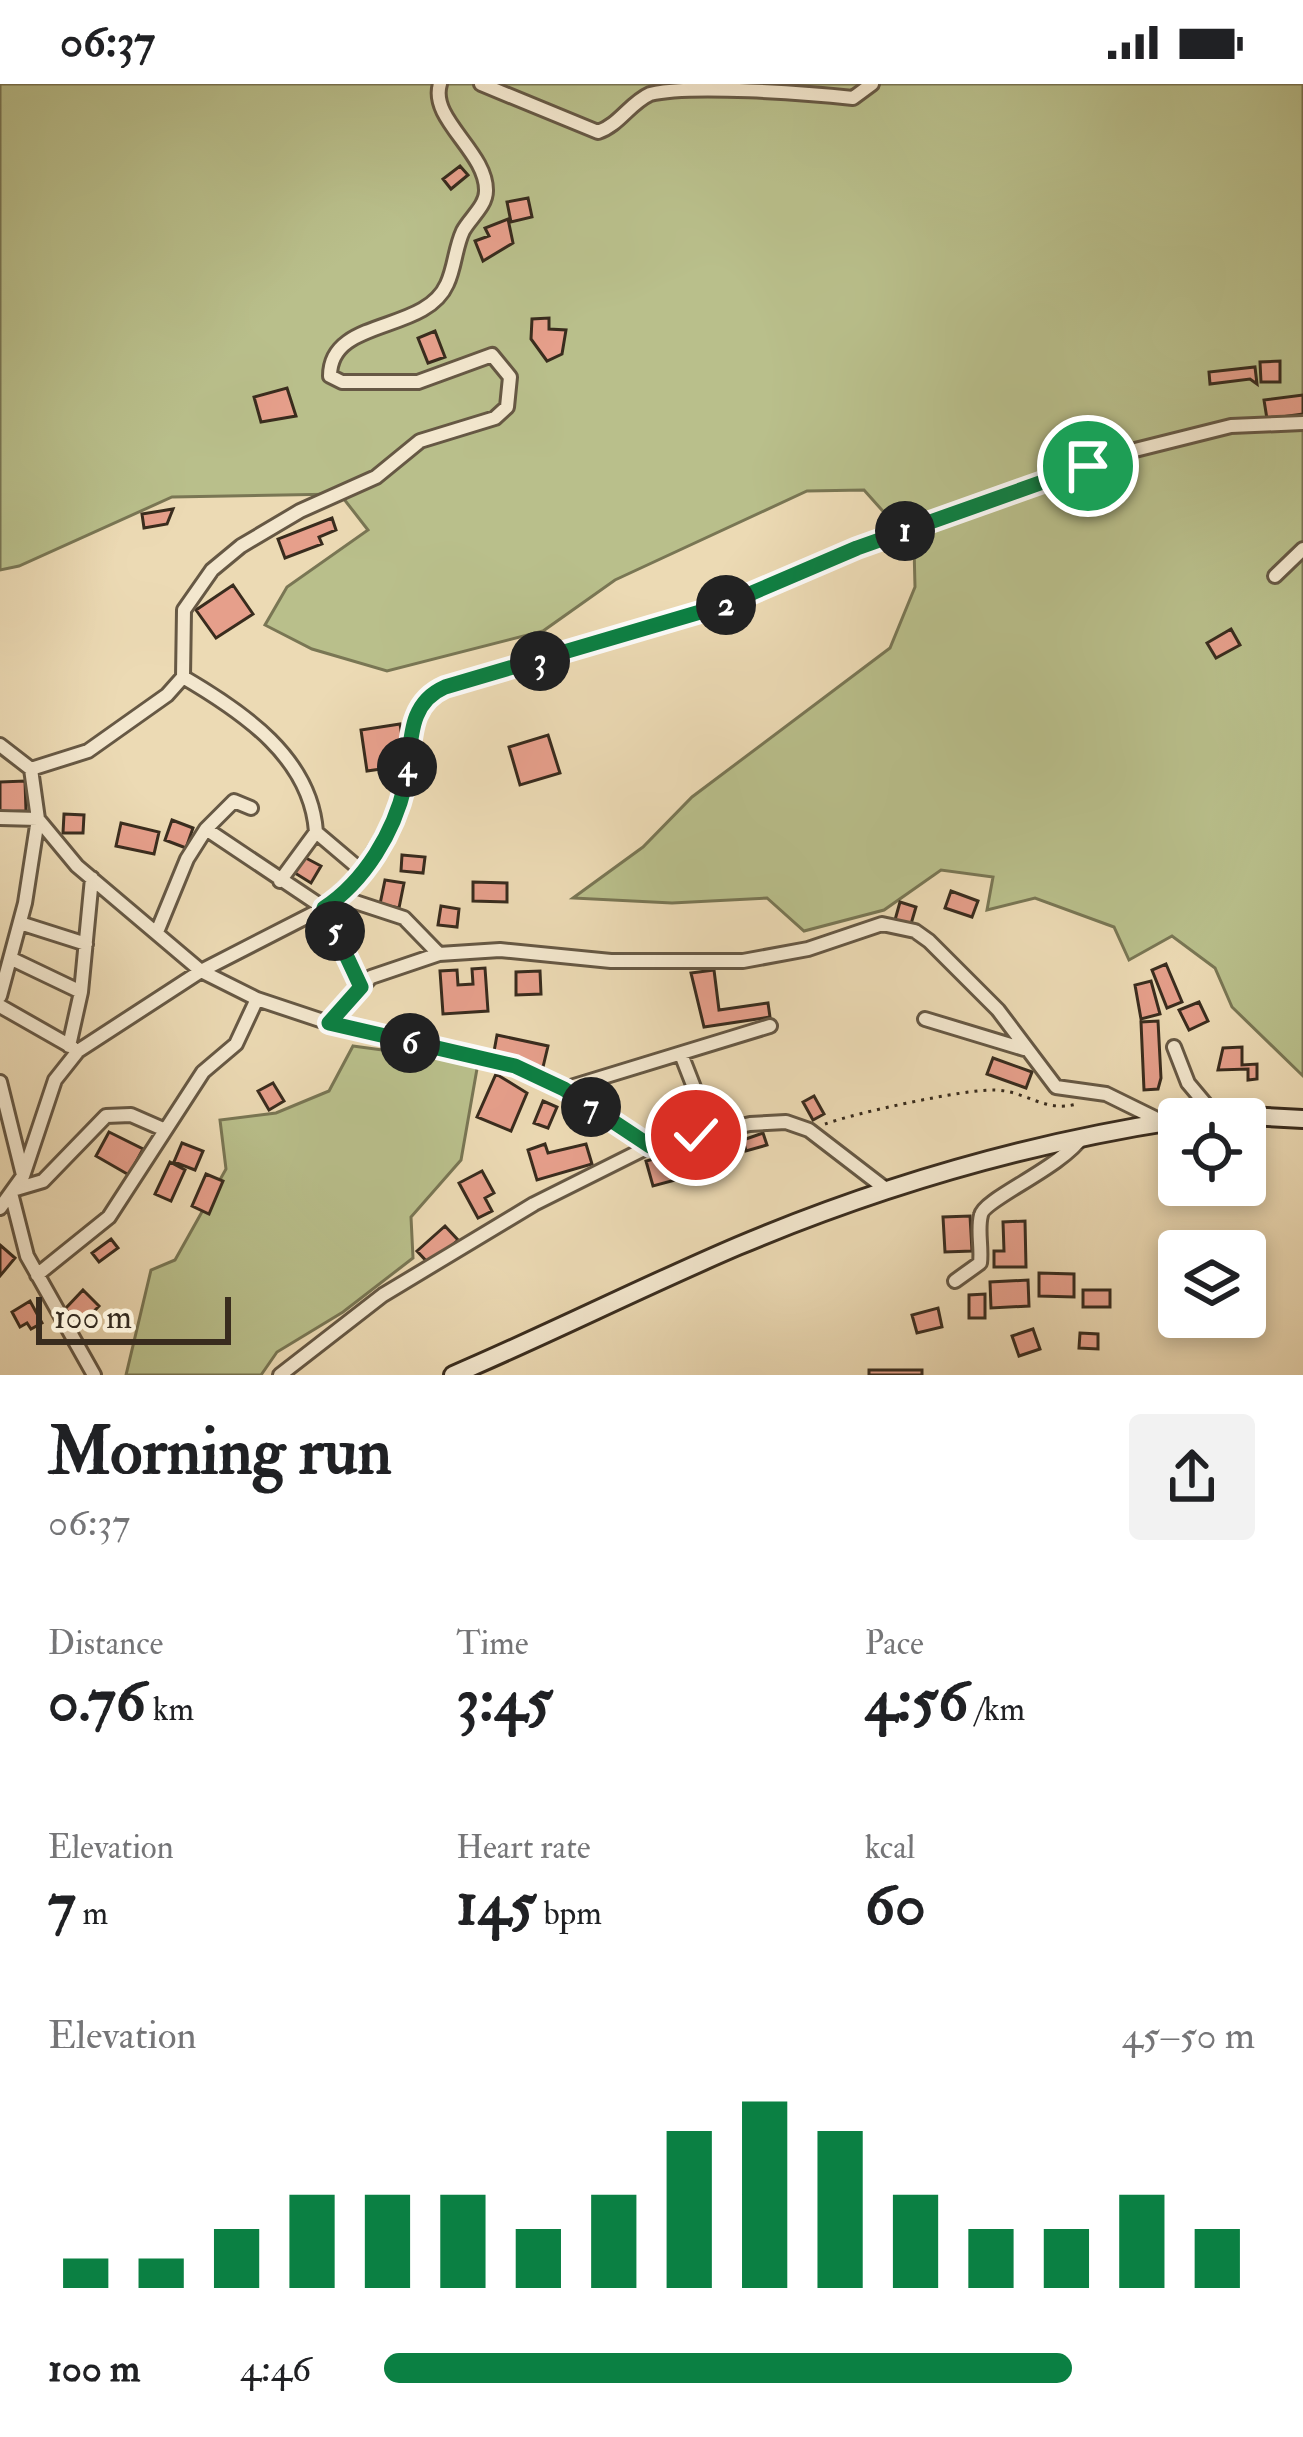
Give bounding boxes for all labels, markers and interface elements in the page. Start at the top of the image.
text: 06:37 [60,14,155,70]
pin [1037,415,1139,517]
icon: arrive [1055,433,1121,499]
pin: 1 [875,501,935,561]
text: 1 [899,510,911,551]
pin: 2 [696,575,756,635]
text: 2 [718,584,734,625]
pin: 3 [510,631,570,691]
text: 3 [534,640,546,681]
pin: 4 [377,737,437,797]
text: 4 [398,746,416,787]
pin: 5 [305,901,365,961]
text: 5 [328,910,342,951]
pin: 6 [380,1013,440,1073]
text: 6 [402,1022,418,1063]
pin: 7 [561,1077,621,1137]
pin [645,1084,747,1186]
text: 7 [583,1086,599,1127]
map controls [1158,1098,1266,1338]
button: locate [1158,1098,1266,1206]
icon: check [663,1102,729,1168]
button: layers [1158,1230,1266,1338]
scale bar [36,1291,231,1344]
text: 100 m [54,1297,132,1338]
text: Morning run [48,1411,392,1494]
button: share [1129,1414,1255,1540]
text: 06:37 [48,1498,130,1547]
text: Distance [48,1623,163,1664]
text: Time [456,1623,528,1664]
text: Pace [865,1623,924,1664]
text: 0.76 [48,1664,146,1739]
text: 3:45 [456,1664,553,1739]
text: 4:56 [865,1664,968,1739]
text: km [146,1689,194,1730]
text: /km [968,1689,1025,1730]
text: Elevation [48,1827,174,1868]
text: Heart rate [456,1827,591,1868]
text: kcal [865,1827,915,1868]
text: 7 [48,1868,76,1943]
text: 145 [456,1868,536,1943]
text: 60 [865,1868,926,1943]
text: m [76,1893,108,1934]
text: bpm [536,1893,602,1934]
text: Elevation [48,2011,197,2060]
text: 45–50 m [1122,2011,1255,2060]
text: 100 m [48,2344,140,2393]
text: 4:46 [240,2344,311,2393]

